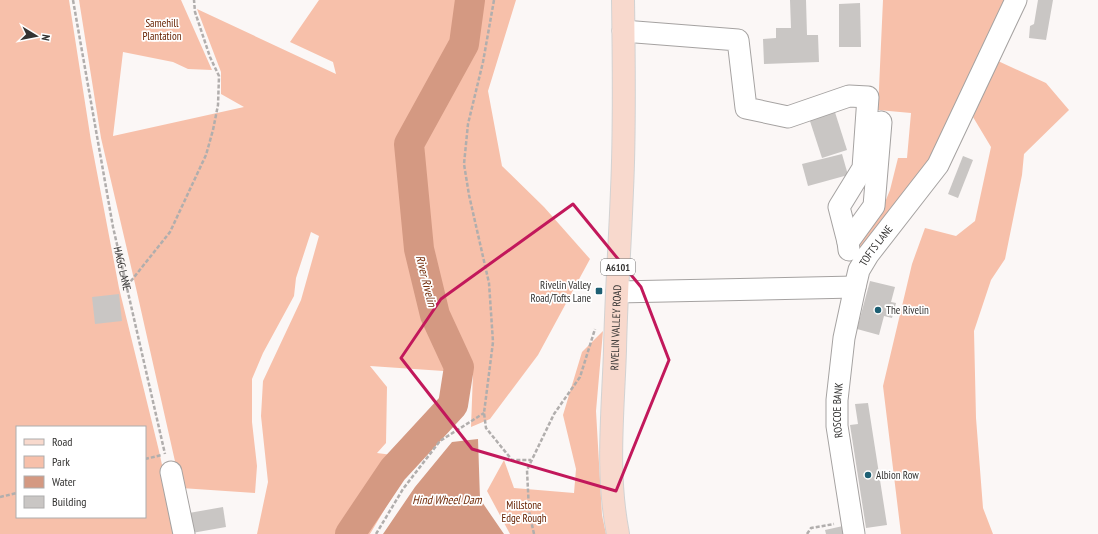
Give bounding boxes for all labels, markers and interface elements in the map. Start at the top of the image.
north arrow [16,16,56,56]
park label: Samehill Plantation [142,16,182,43]
text: N [38,34,53,42]
street label: TOFTS LANE [856,222,896,269]
street label: HAGG LANE [111,245,134,292]
water label: River Rivelin [413,254,440,309]
road number: A6101 [601,259,635,275]
place label: Rivelin Valley Road/Tofts Lane [531,278,592,305]
street label: RIVELIN VALLEY ROAD [607,284,624,371]
marker: Rivelin Valley Road/Tofts Lane [594,286,604,296]
place label: The Rivelin [886,303,929,317]
marker: The Rivelin [873,305,883,315]
street label: ROSCOE BANK [830,381,846,439]
legend [16,426,146,518]
text: Road [52,434,72,449]
text: Park [52,454,70,469]
place label: Albion Row [876,468,919,482]
marker: Albion Row [863,470,873,480]
text: Water [52,474,77,489]
water label: Hind Wheel Dam [412,492,483,507]
text: Building [52,494,87,509]
park label: Millstone Edge Rough [501,498,547,525]

